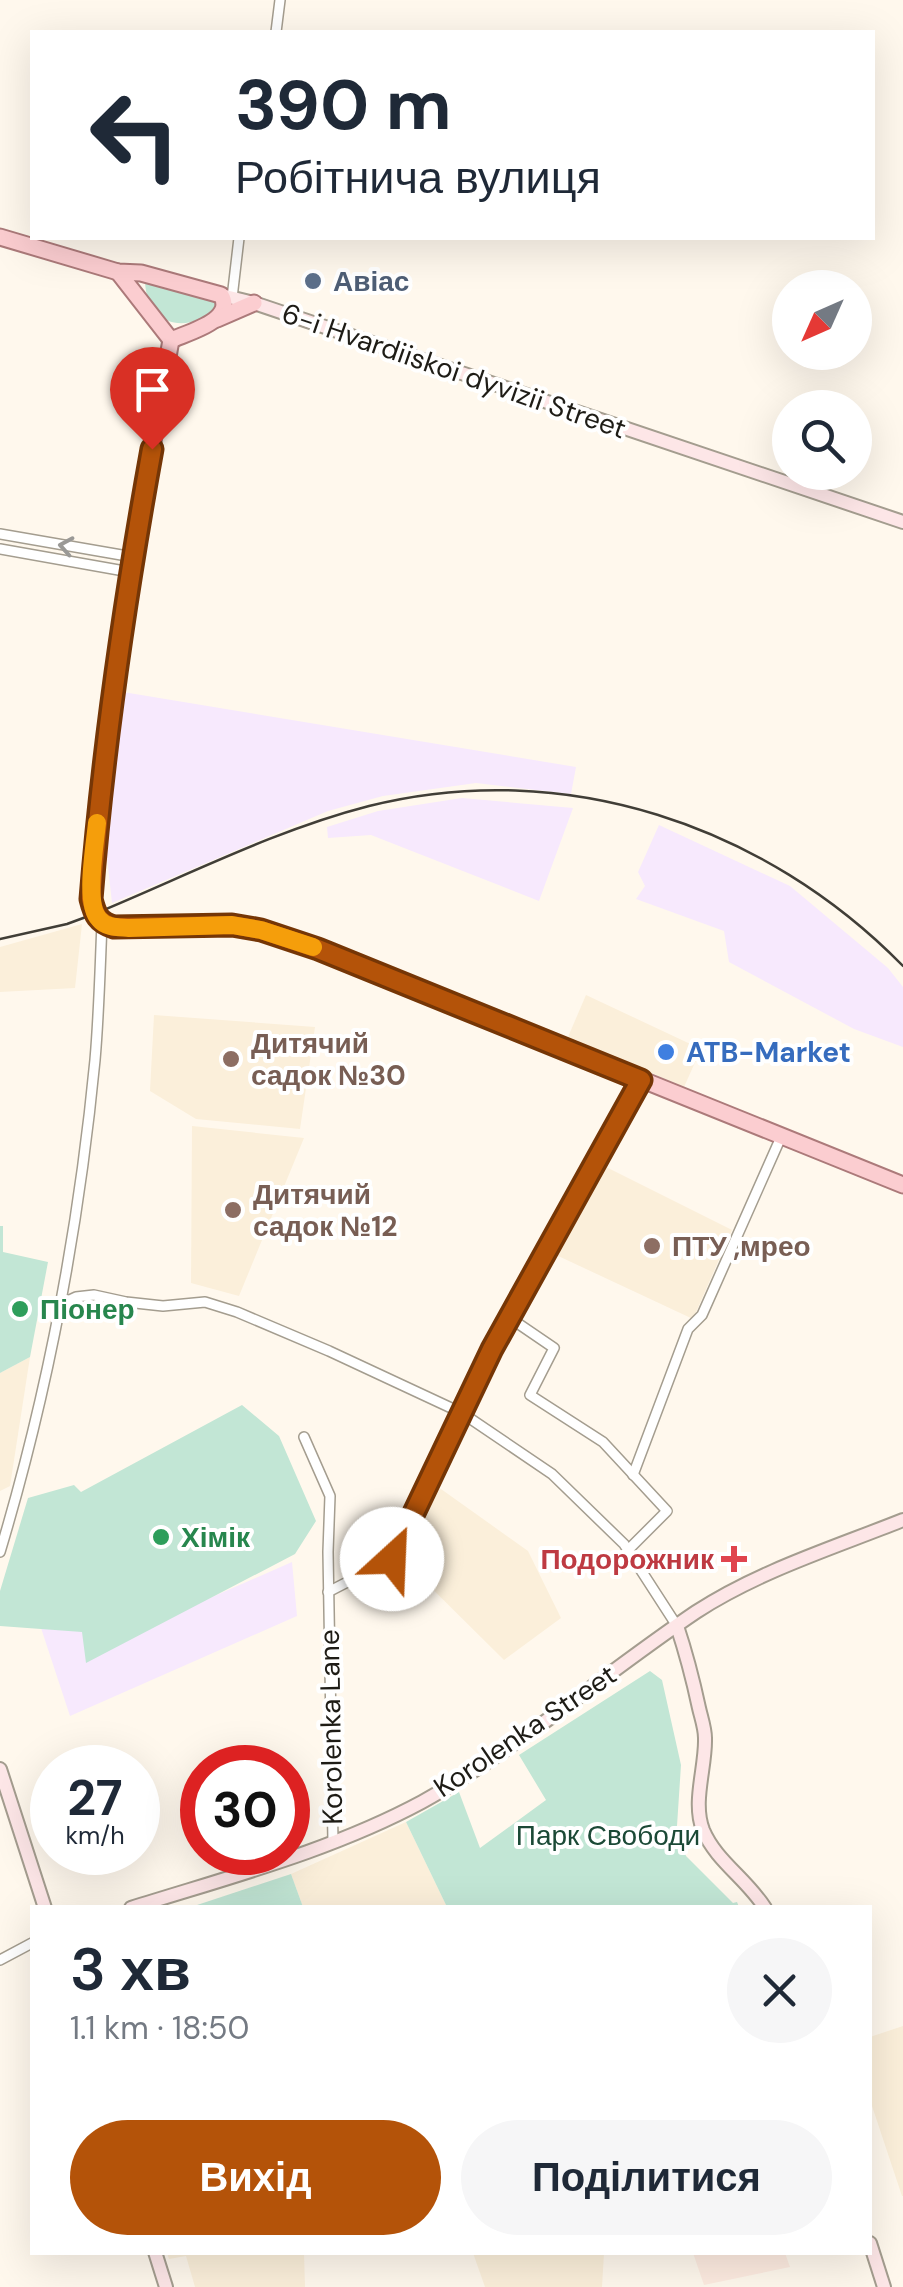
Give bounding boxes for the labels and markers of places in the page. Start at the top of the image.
place label: Авіас [333,263,409,300]
marker: Авіас [302,270,324,292]
pin [110,347,195,450]
place label: Дитячий садок №30 [251,1025,406,1094]
place label: ATB-Market [686,1034,851,1071]
marker: ATB-Market [655,1041,677,1063]
marker: Дитячий садок №30 [220,1048,242,1070]
place label: Дитячий садок №12 [253,1176,398,1245]
marker: Дитячий садок №12 [222,1199,244,1221]
place label: ПТУ ,мрео [672,1228,811,1265]
marker: ПТУ ,мрео [641,1235,663,1257]
place label: Піонер [40,1291,135,1328]
marker: Піонер [9,1298,31,1320]
place label: Хімік [181,1519,251,1556]
marker: Хімік [150,1526,172,1548]
place label: Подорожник [540,1541,715,1578]
marker: Подорожник [723,1548,745,1570]

